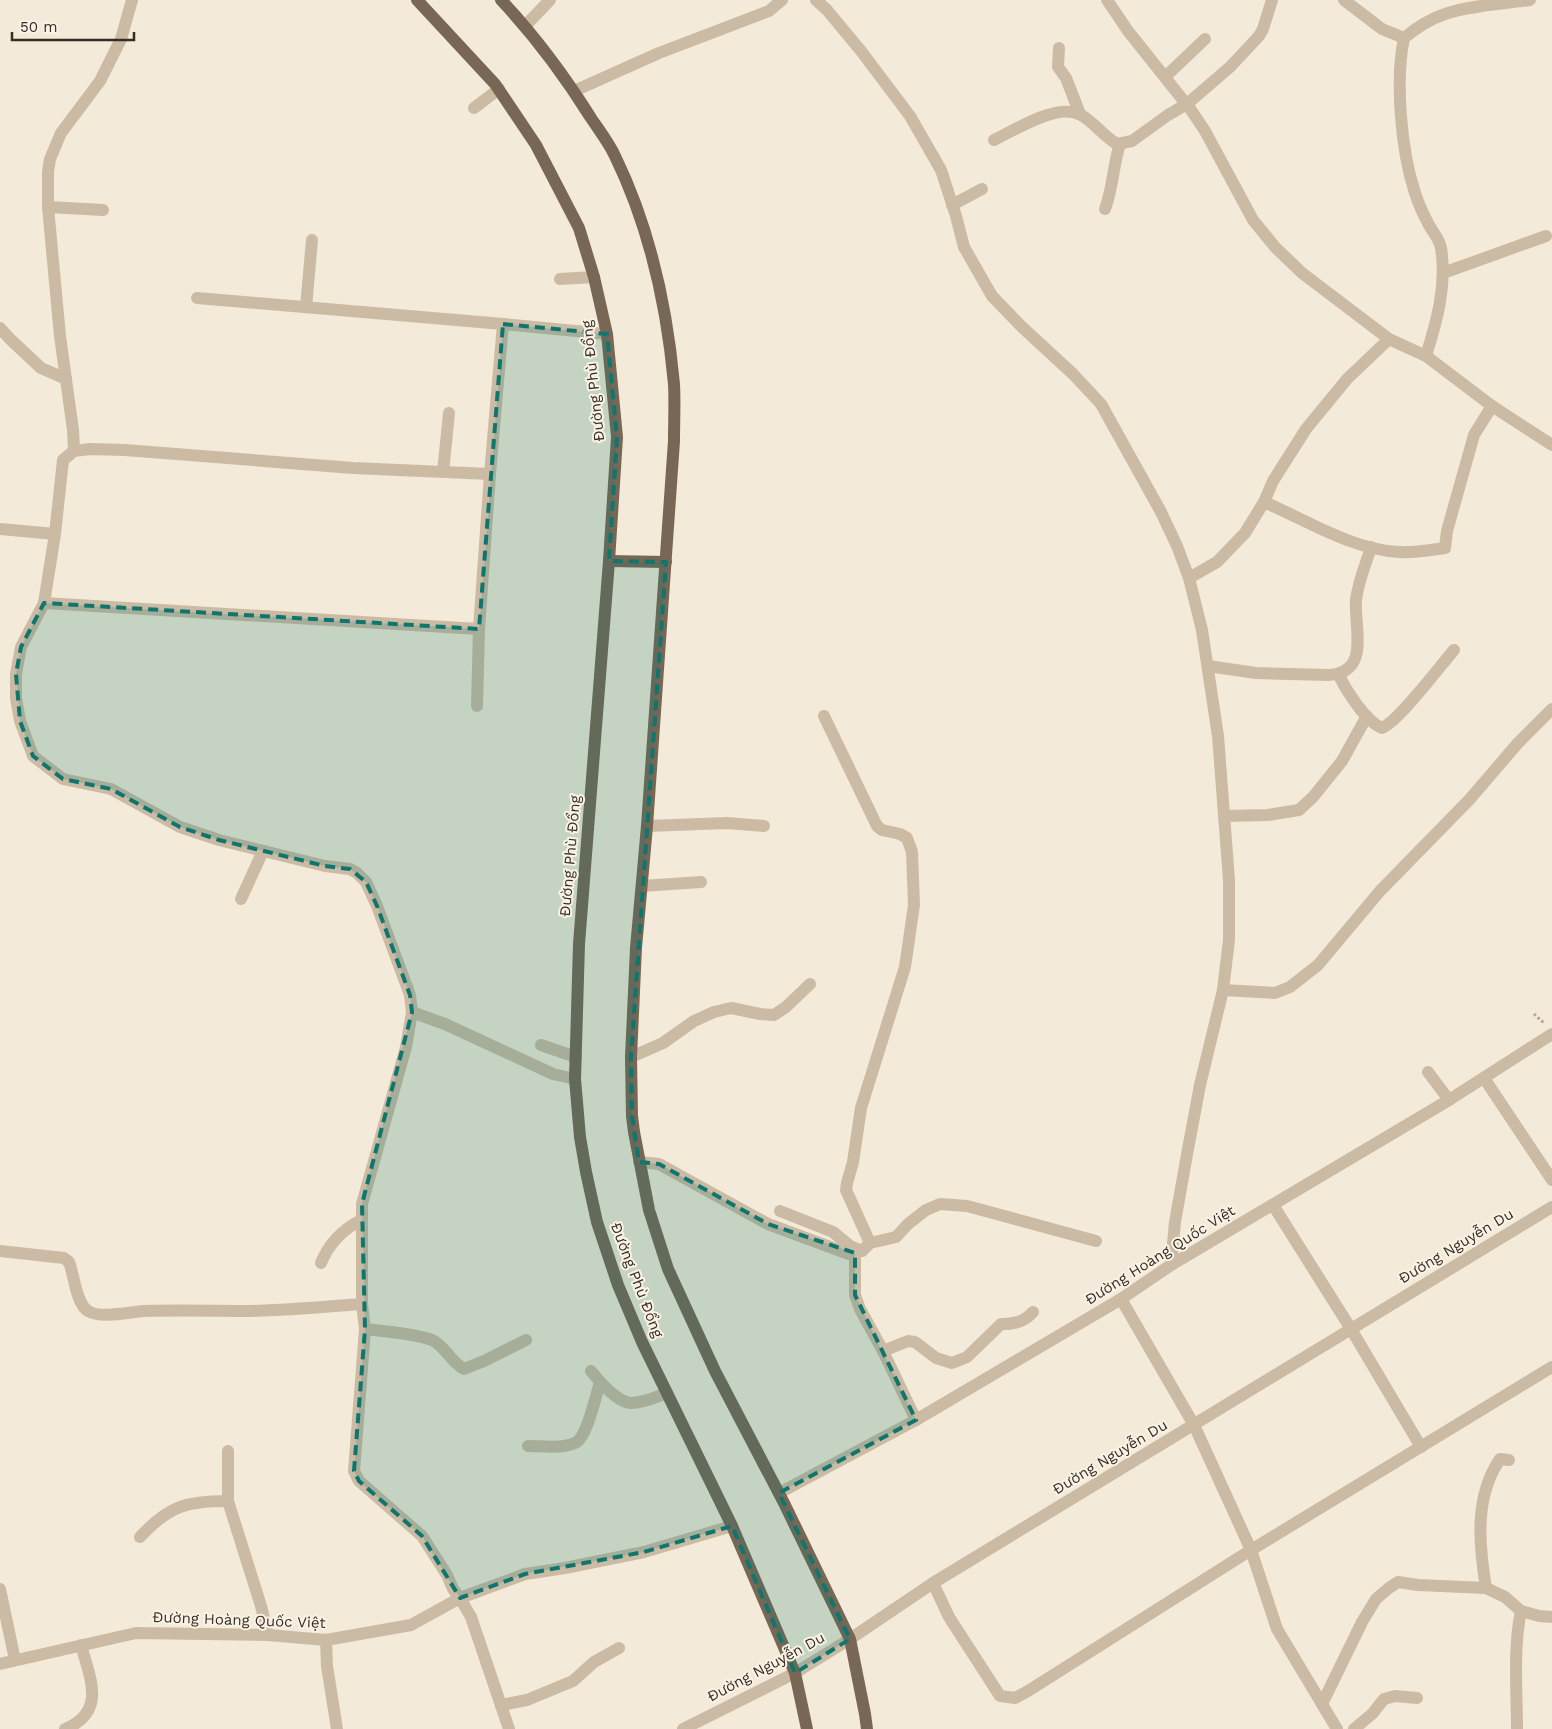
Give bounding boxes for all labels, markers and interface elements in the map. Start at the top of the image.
scale bar [12,10,135,42]
text: 50 m [20,18,57,36]
street label: Đường Phù Đổng [578,319,608,443]
street label: Đường Phù Đổng [556,795,584,917]
street label: Đường Hoàng Quốc Việt [1082,1201,1239,1309]
street label: Đường Nguyễn Du [1395,1204,1517,1287]
street label: Đường Phù Đổng [607,1220,667,1340]
street label: Đường Nguyễn Du [1049,1415,1171,1498]
street label: Đường Hoàng Quốc Việt [152,1608,327,1632]
street label: Đường Nguyễn Du [704,1628,828,1706]

